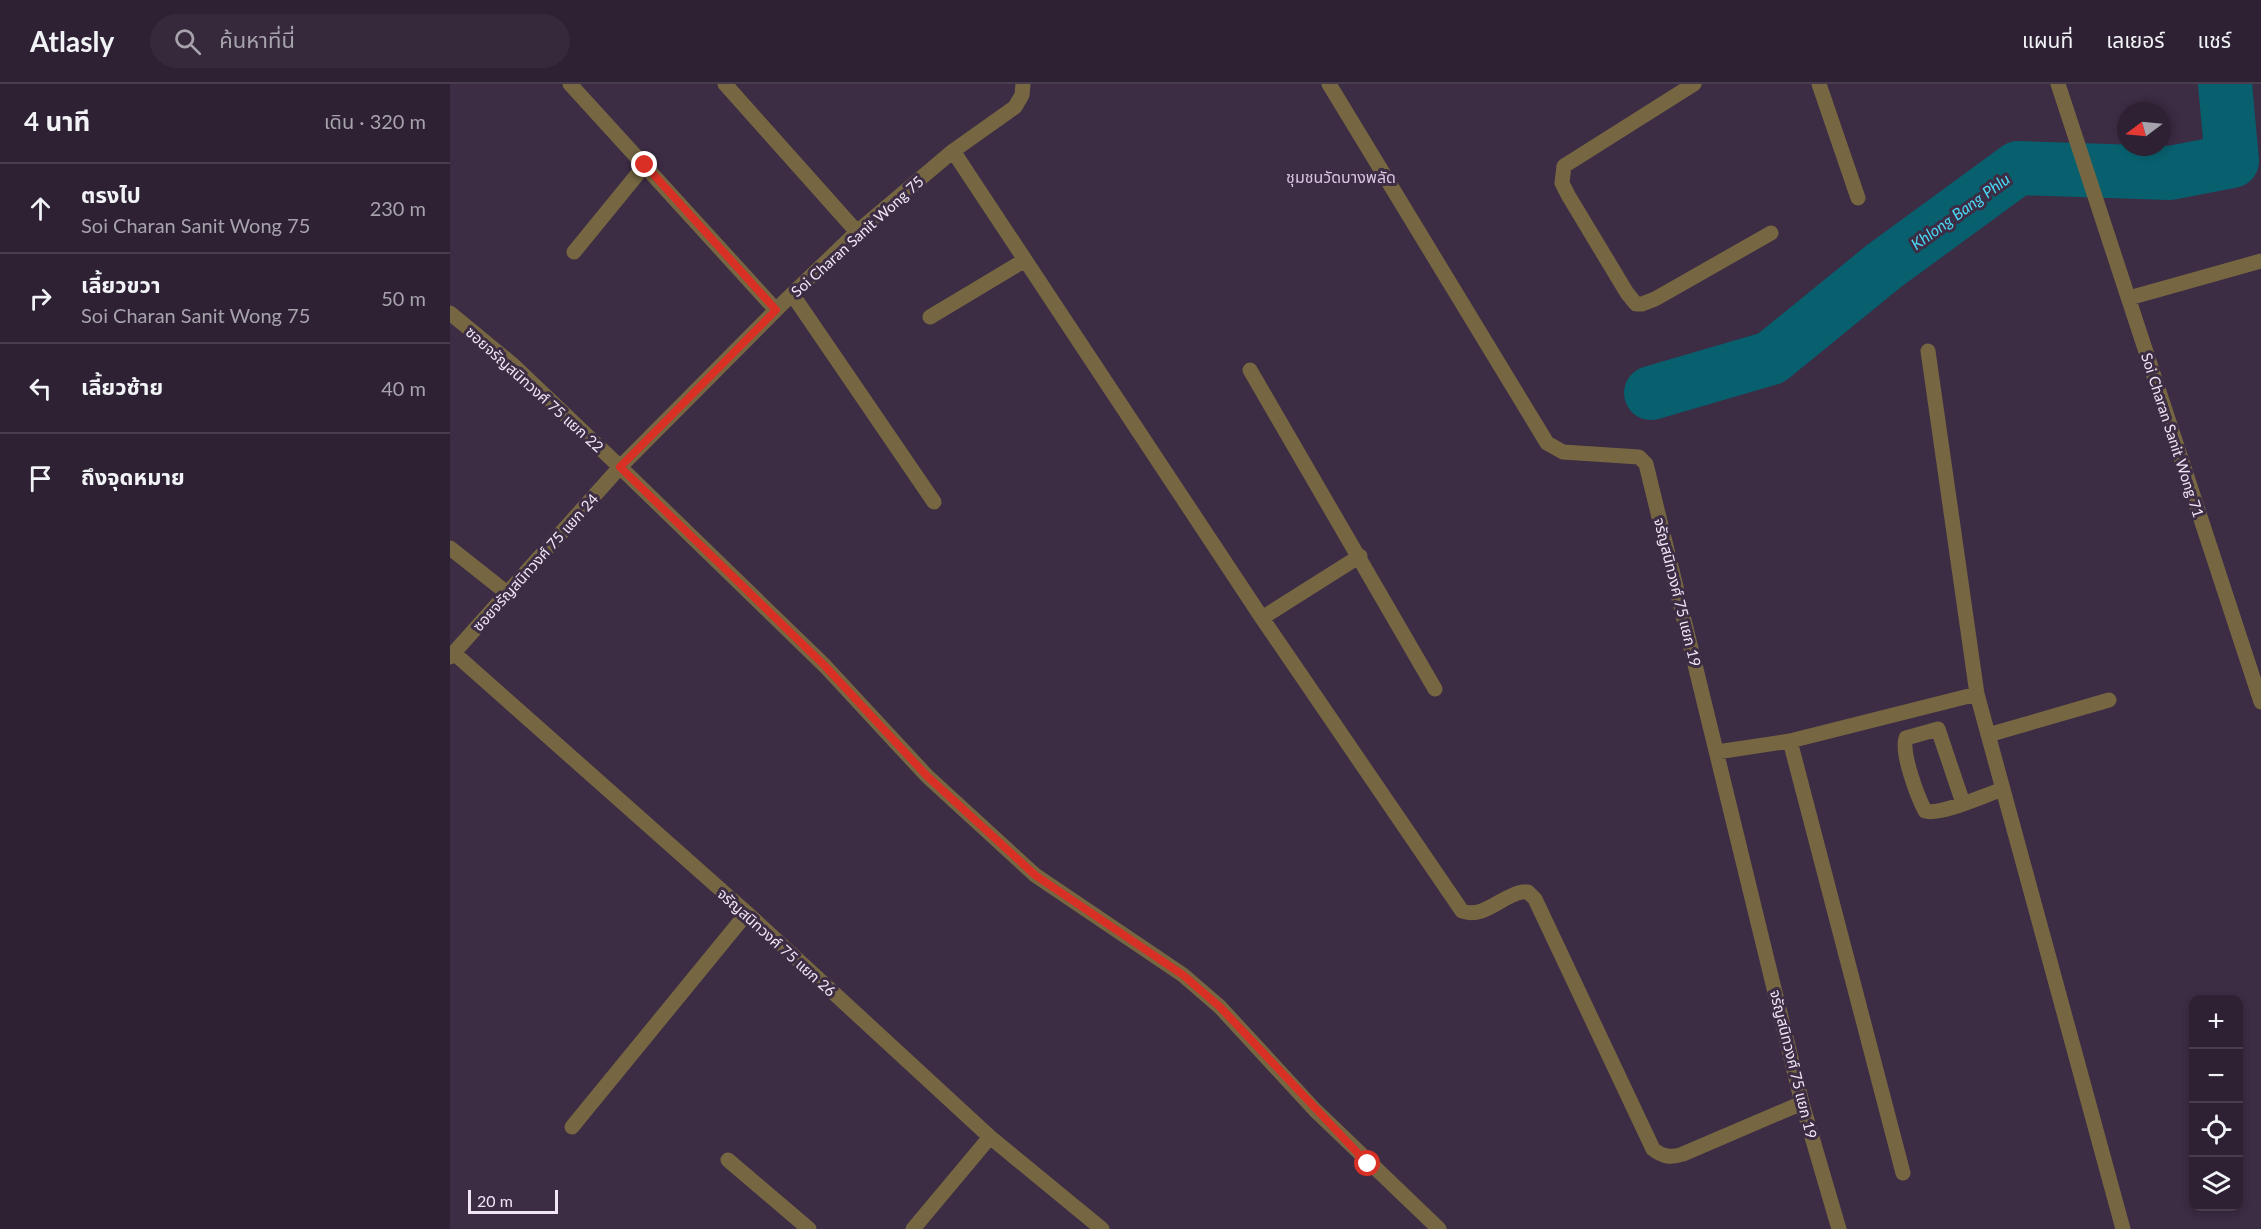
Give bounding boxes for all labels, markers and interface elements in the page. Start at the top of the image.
search box [150,14,570,68]
text: Atlasly [30,24,114,58]
icon: search [171,25,204,58]
text: ค้นหาที่นี่ [219,26,295,53]
text: แผนที่ [2022,27,2073,52]
text: เลเยอร์ [2106,27,2165,52]
text: แชร์ [2198,27,2231,52]
north arrow [2117,102,2171,156]
text: 4 นาที [24,105,90,137]
text: เดิน · 320 m [324,109,426,133]
route end [631,151,657,177]
district label: ชุมชนวัดบางพลัด [1286,167,1396,187]
water label: Khlong Bang Phlu [1907,169,2013,253]
street label: Soi Charan Sanit Wong 75 [787,172,927,300]
text: ตรงไป [81,181,141,208]
icon: ahead [24,192,57,225]
text: 230 m [370,196,426,220]
text: Soi Charan Sanit Wong 75 [81,213,310,237]
text: เลี้ยวขวา [81,271,161,298]
icon: right [24,282,57,315]
text: 50 m [381,286,426,310]
text: Soi Charan Sanit Wong 75 [81,303,310,327]
street label: ซอยจรัญสนิทวงศ์ 75 แยก 22 [463,322,607,456]
street label: Soi Charan Sanit Wong 71 [2138,350,2208,520]
icon: left [24,372,57,405]
text: เลี้ยวซ้าย [81,373,163,400]
text: 40 m [381,376,426,400]
icon: arrive [24,462,57,495]
text: ถึงจุดหมาย [81,463,185,490]
street label: ซอยจรัญสนิทวงศ์ 75 แยก 24 [468,489,602,634]
street label: จรัญสนิทวงศ์ 75 แยก 19 [1651,516,1705,668]
street label: จรัญสนิทวงศ์ 75 แยก 26 [714,884,840,1000]
street label: จรัญสนิทวงศ์ 75 แยก 19 [1767,988,1821,1140]
map controls [2189,995,2243,1211]
button: + [2189,995,2243,1049]
button: − [2189,1049,2243,1103]
button: locate [2189,1103,2243,1157]
route start [1354,1150,1380,1176]
button: layers [2189,1157,2243,1211]
scale bar [468,1187,558,1214]
text: 20 m [477,1191,513,1210]

